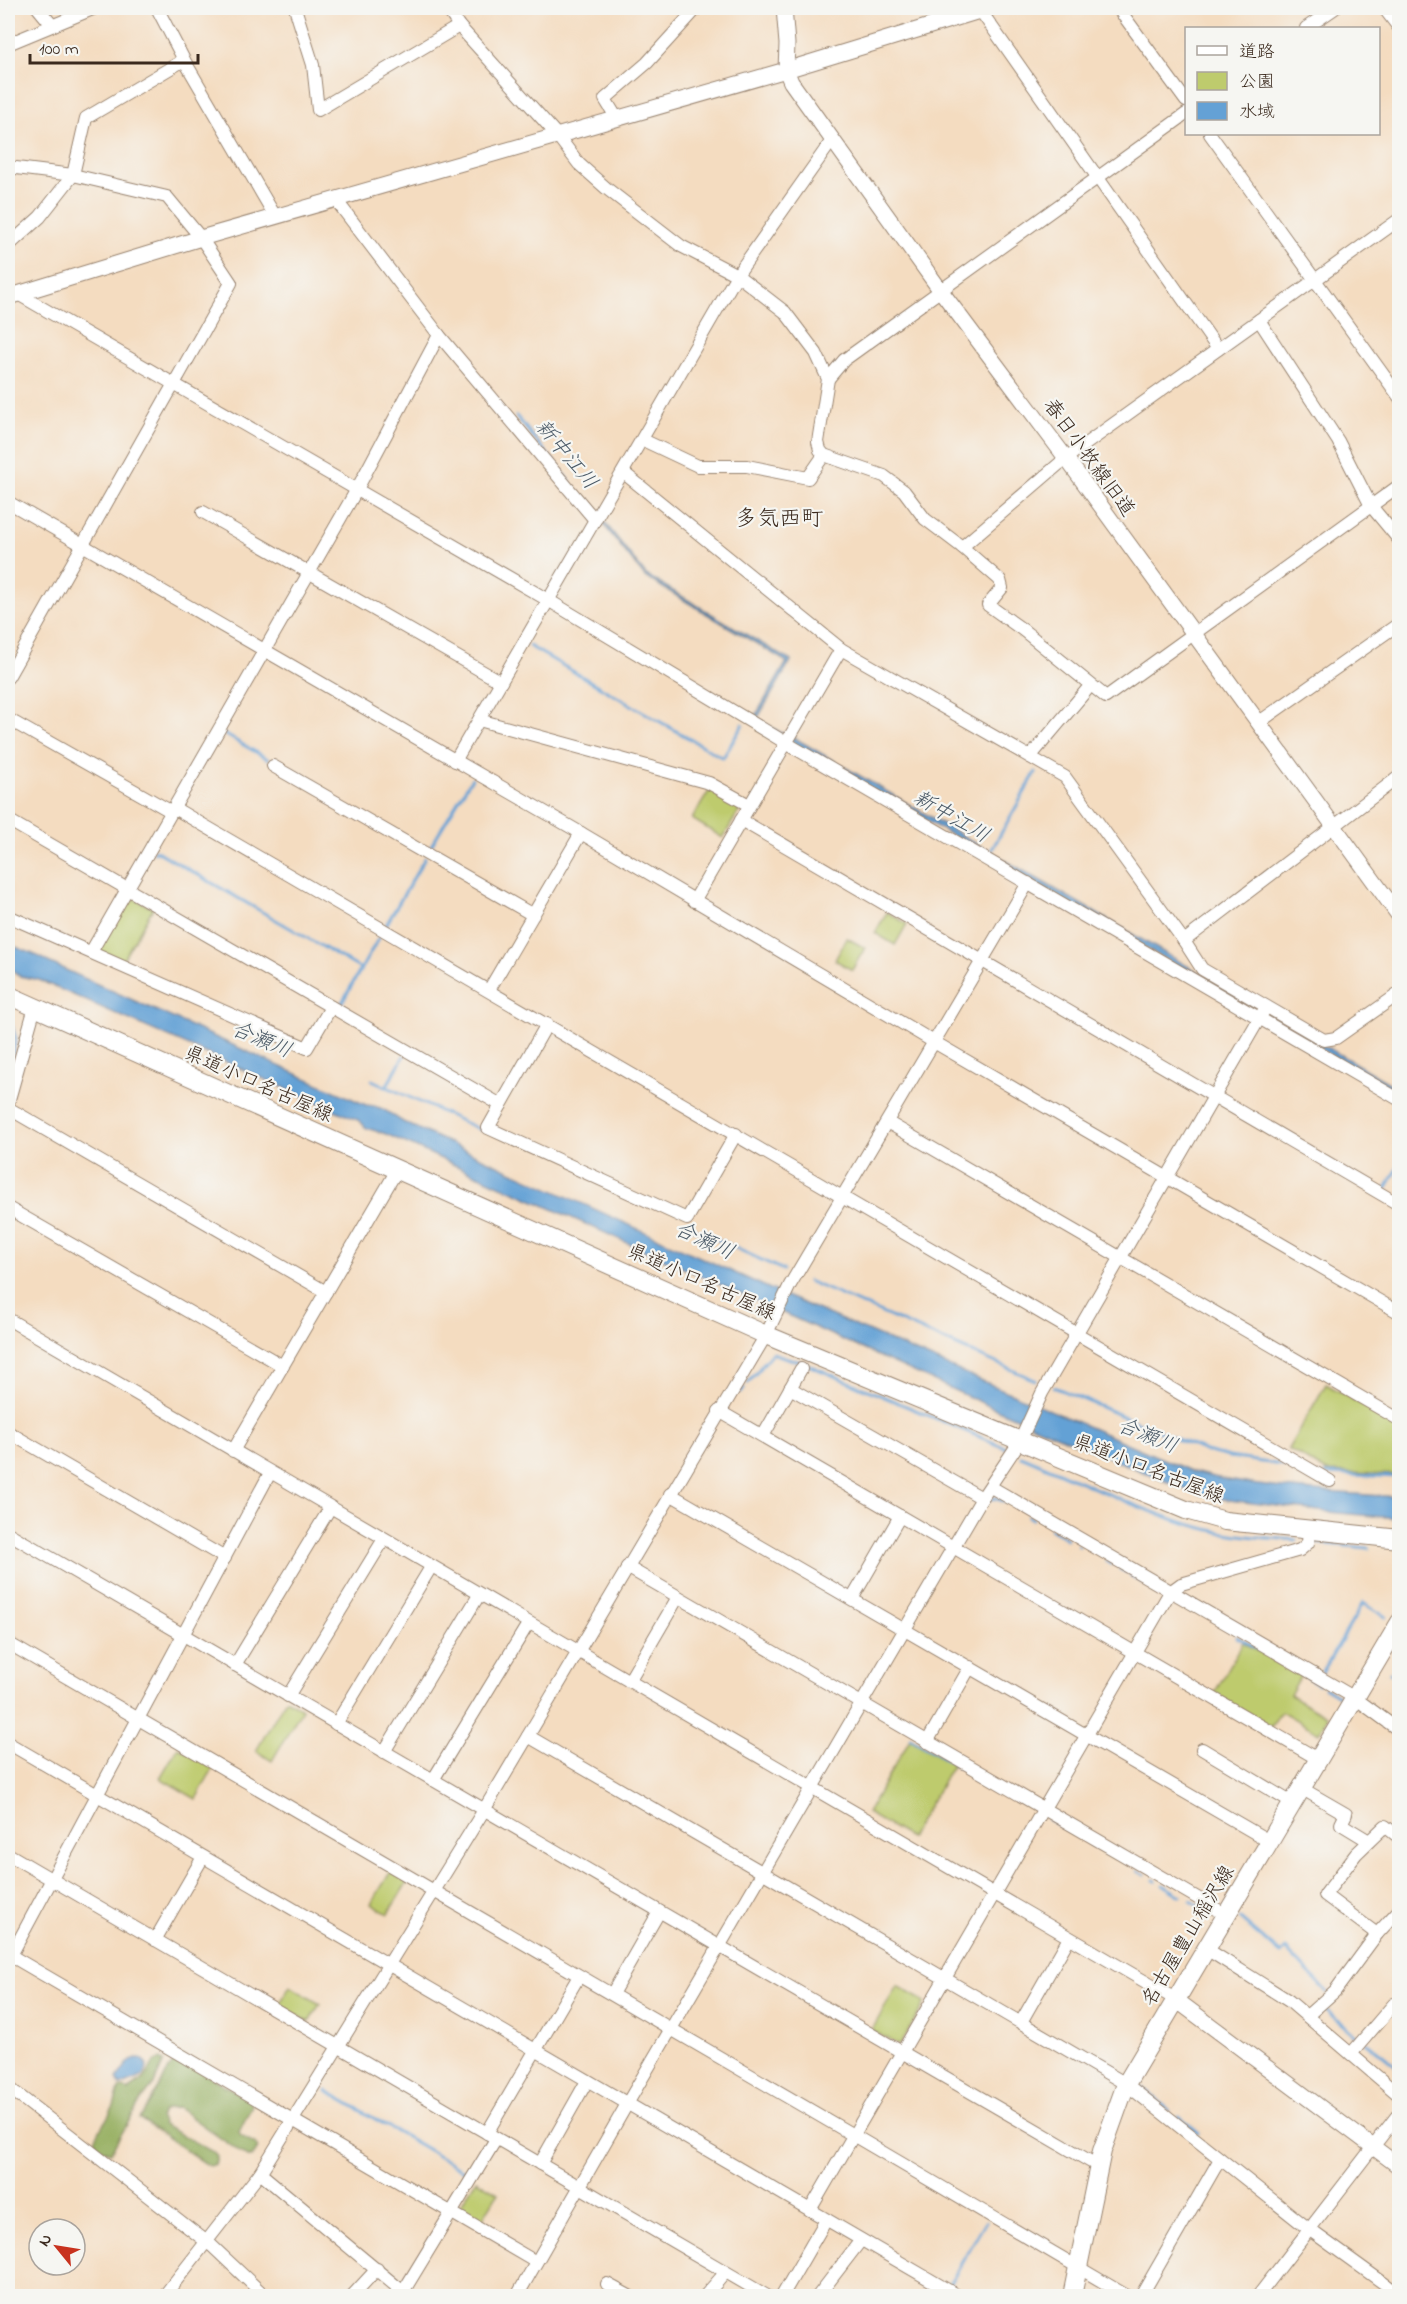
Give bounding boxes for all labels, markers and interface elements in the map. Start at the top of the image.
scale bar [30,27,198,65]
legend [1185,27,1380,135]
text: 100 m [39,37,79,63]
text: 道路 [1239,40,1275,66]
text: 公園 [1239,70,1275,96]
text: 水域 [1239,100,1275,126]
street label: 春日小牧線旧道 [1035,393,1141,524]
water label: 新中江川 [527,413,604,497]
district label: 多気西町 [735,504,823,536]
water label: 新中江川 [907,784,995,852]
water label: 合瀬川 [226,1015,296,1067]
street label: 県道小口名古屋線 [179,1039,337,1131]
water label: 合瀬川 [669,1215,739,1269]
street label: 県道小口名古屋線 [622,1237,780,1329]
water label: 合瀬川 [1112,1411,1182,1463]
street label: 県道小口名古屋線 [1068,1428,1228,1513]
street label: 名古屋豊山稲沢線 [1136,1860,1243,2012]
north arrow [27,2217,87,2277]
text: N [33,2230,59,2251]

